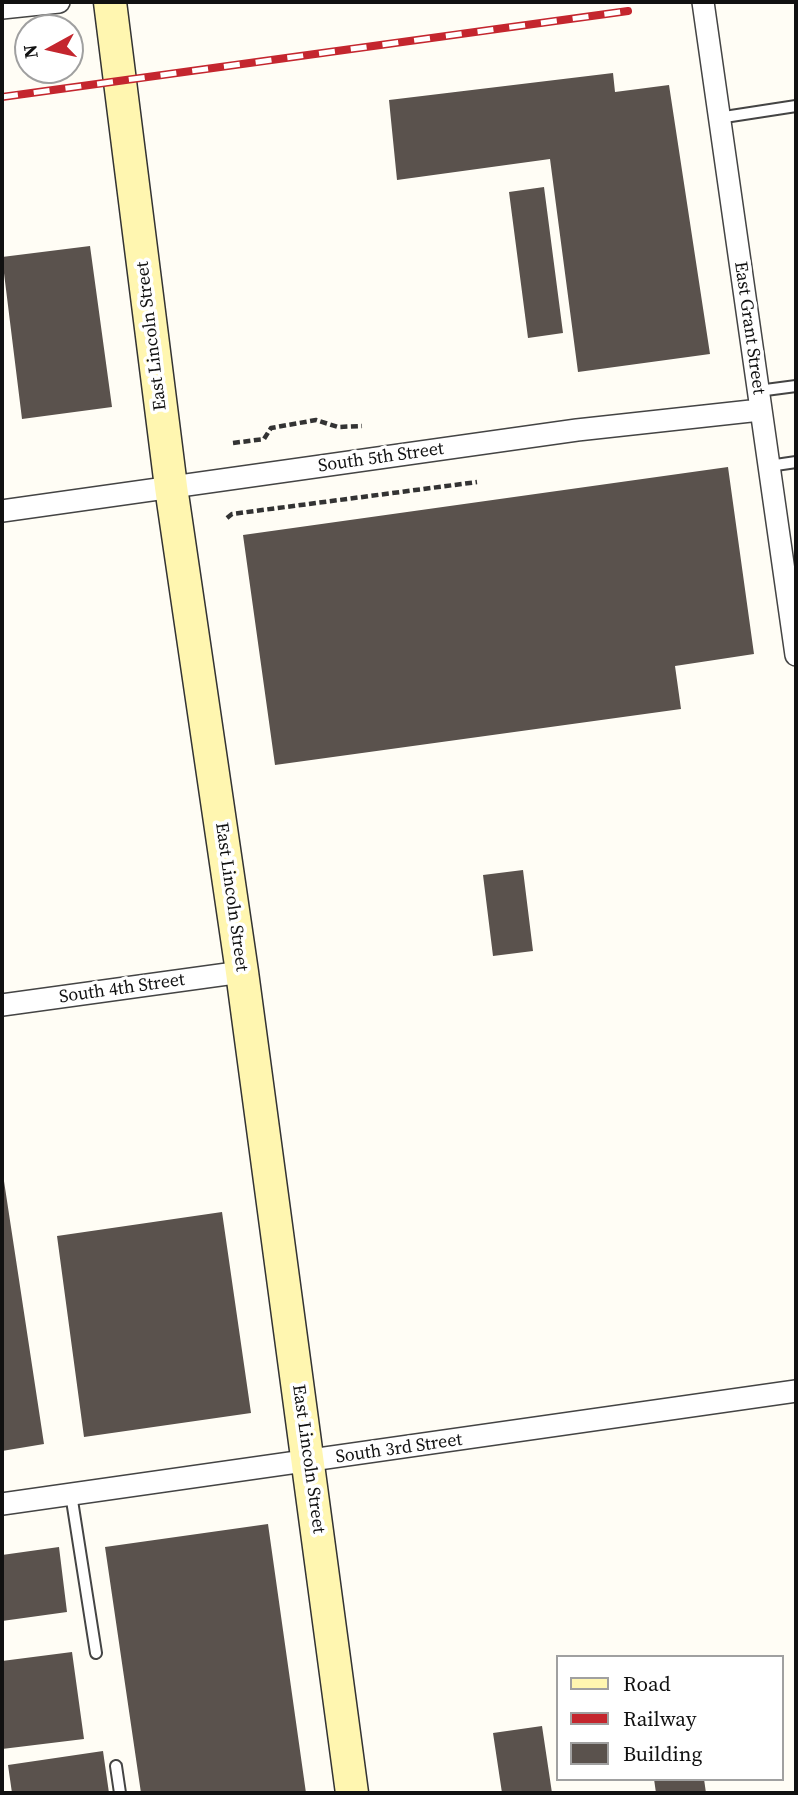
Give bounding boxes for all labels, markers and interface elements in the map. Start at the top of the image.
north arrow [14,14,84,84]
text: N [16,43,44,60]
street label: East Lincoln Street [132,260,172,412]
street label: East Grant Street [729,260,769,396]
street label: South 5th Street [317,438,445,478]
street label: East Lincoln Street [210,821,252,973]
street label: South 4th Street [58,969,186,1009]
street label: East Lincoln Street [287,1383,329,1535]
street label: South 3rd Street [334,1429,464,1469]
legend [556,1655,784,1781]
text: Road [623,1669,671,1698]
text: Railway [623,1704,697,1733]
text: Building [623,1739,702,1768]

